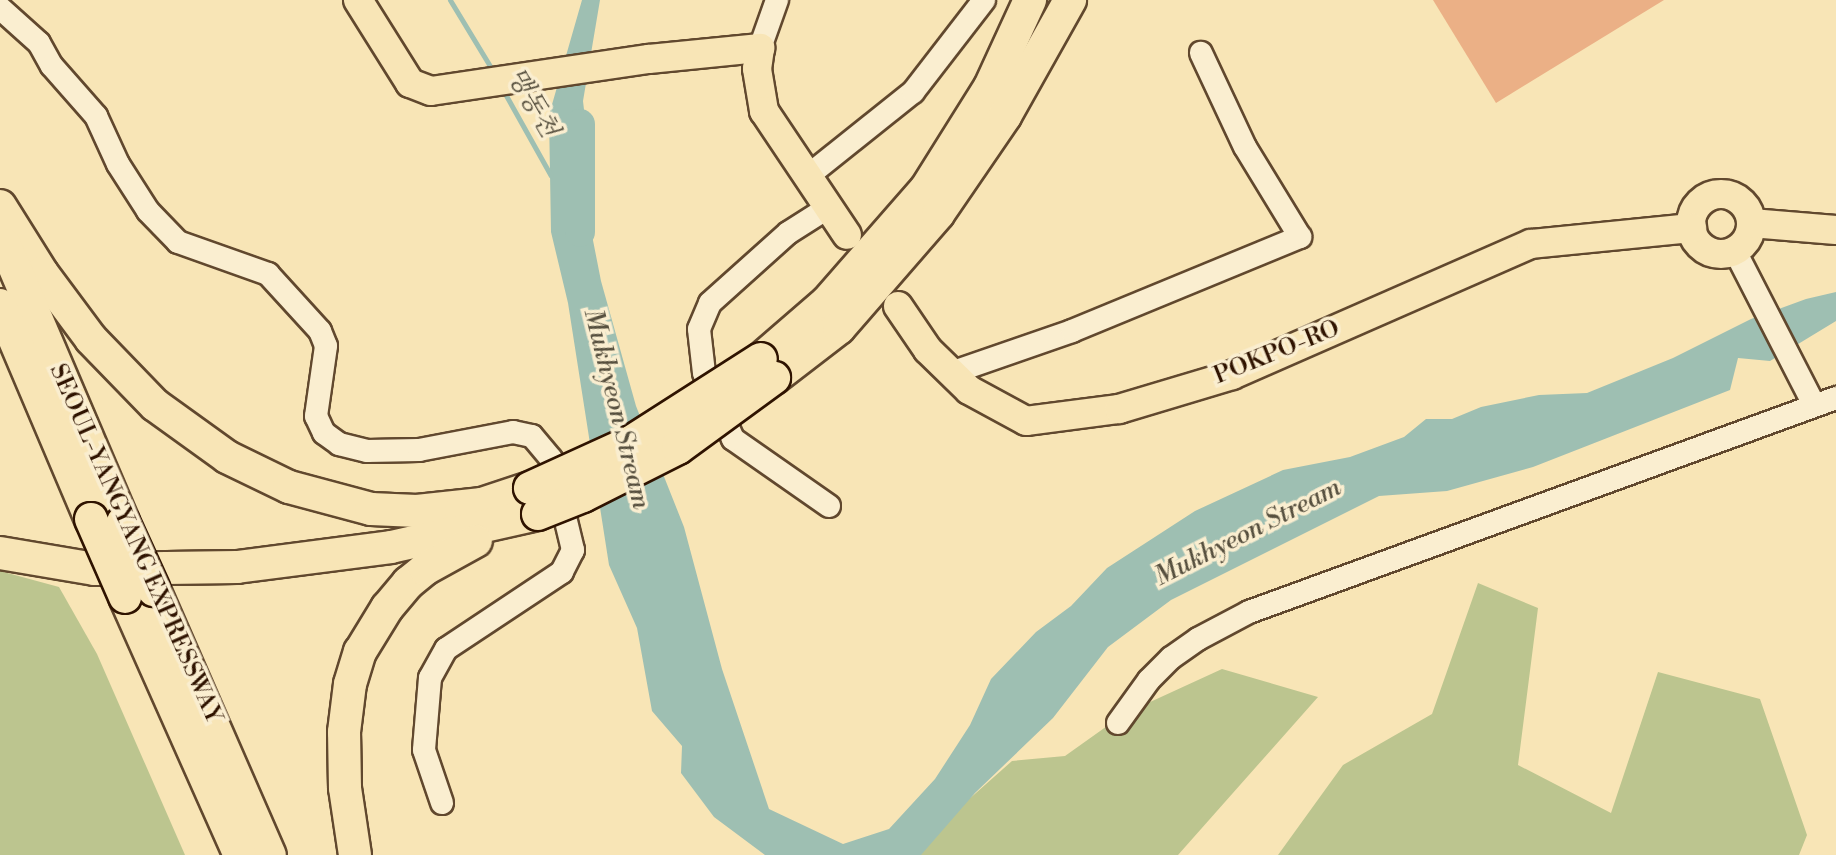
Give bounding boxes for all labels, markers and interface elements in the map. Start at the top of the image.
water label: 맹동천 [500,63,564,143]
water label: Mukhyeon Stream [576,306,656,512]
street label: POKPO-RO [1210,315,1344,391]
street label: SEOUL-YANGYANG EXPRESSWAY [42,360,228,728]
water label: Mukhyeon Stream [1149,472,1347,594]

